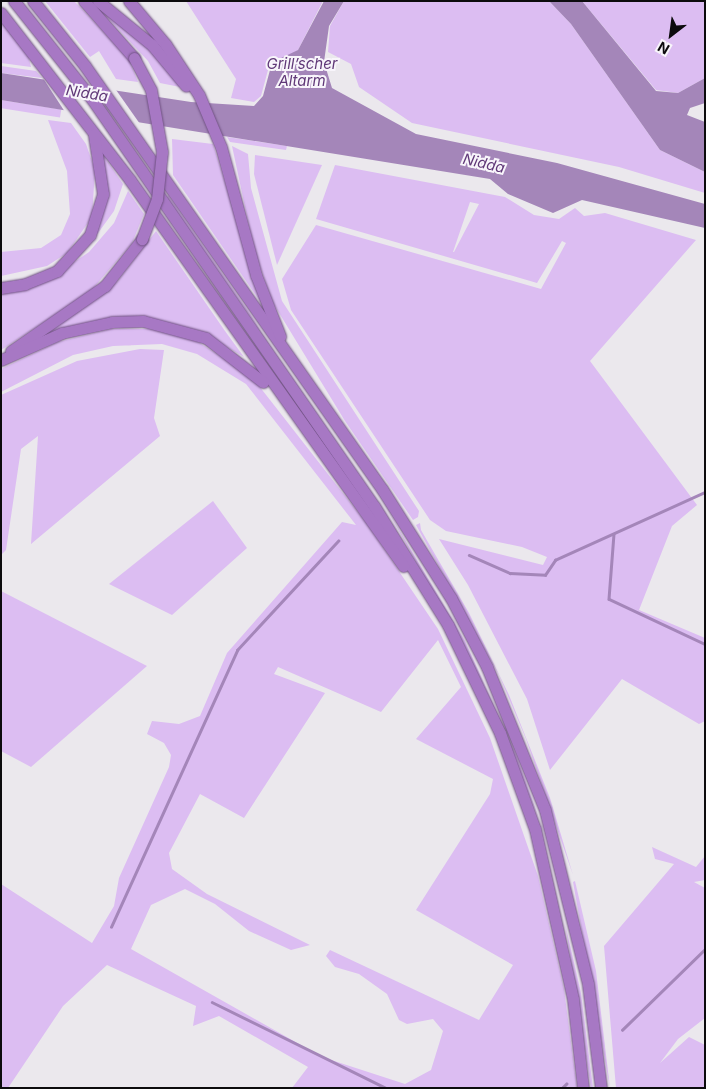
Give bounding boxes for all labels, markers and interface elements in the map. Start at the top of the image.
north arrow [646,10,696,60]
text: N [654,38,672,58]
water label: Grill’scher Altarm [267,54,337,89]
water label: Nidda [65,81,109,105]
water label: Nidda [461,149,507,177]

